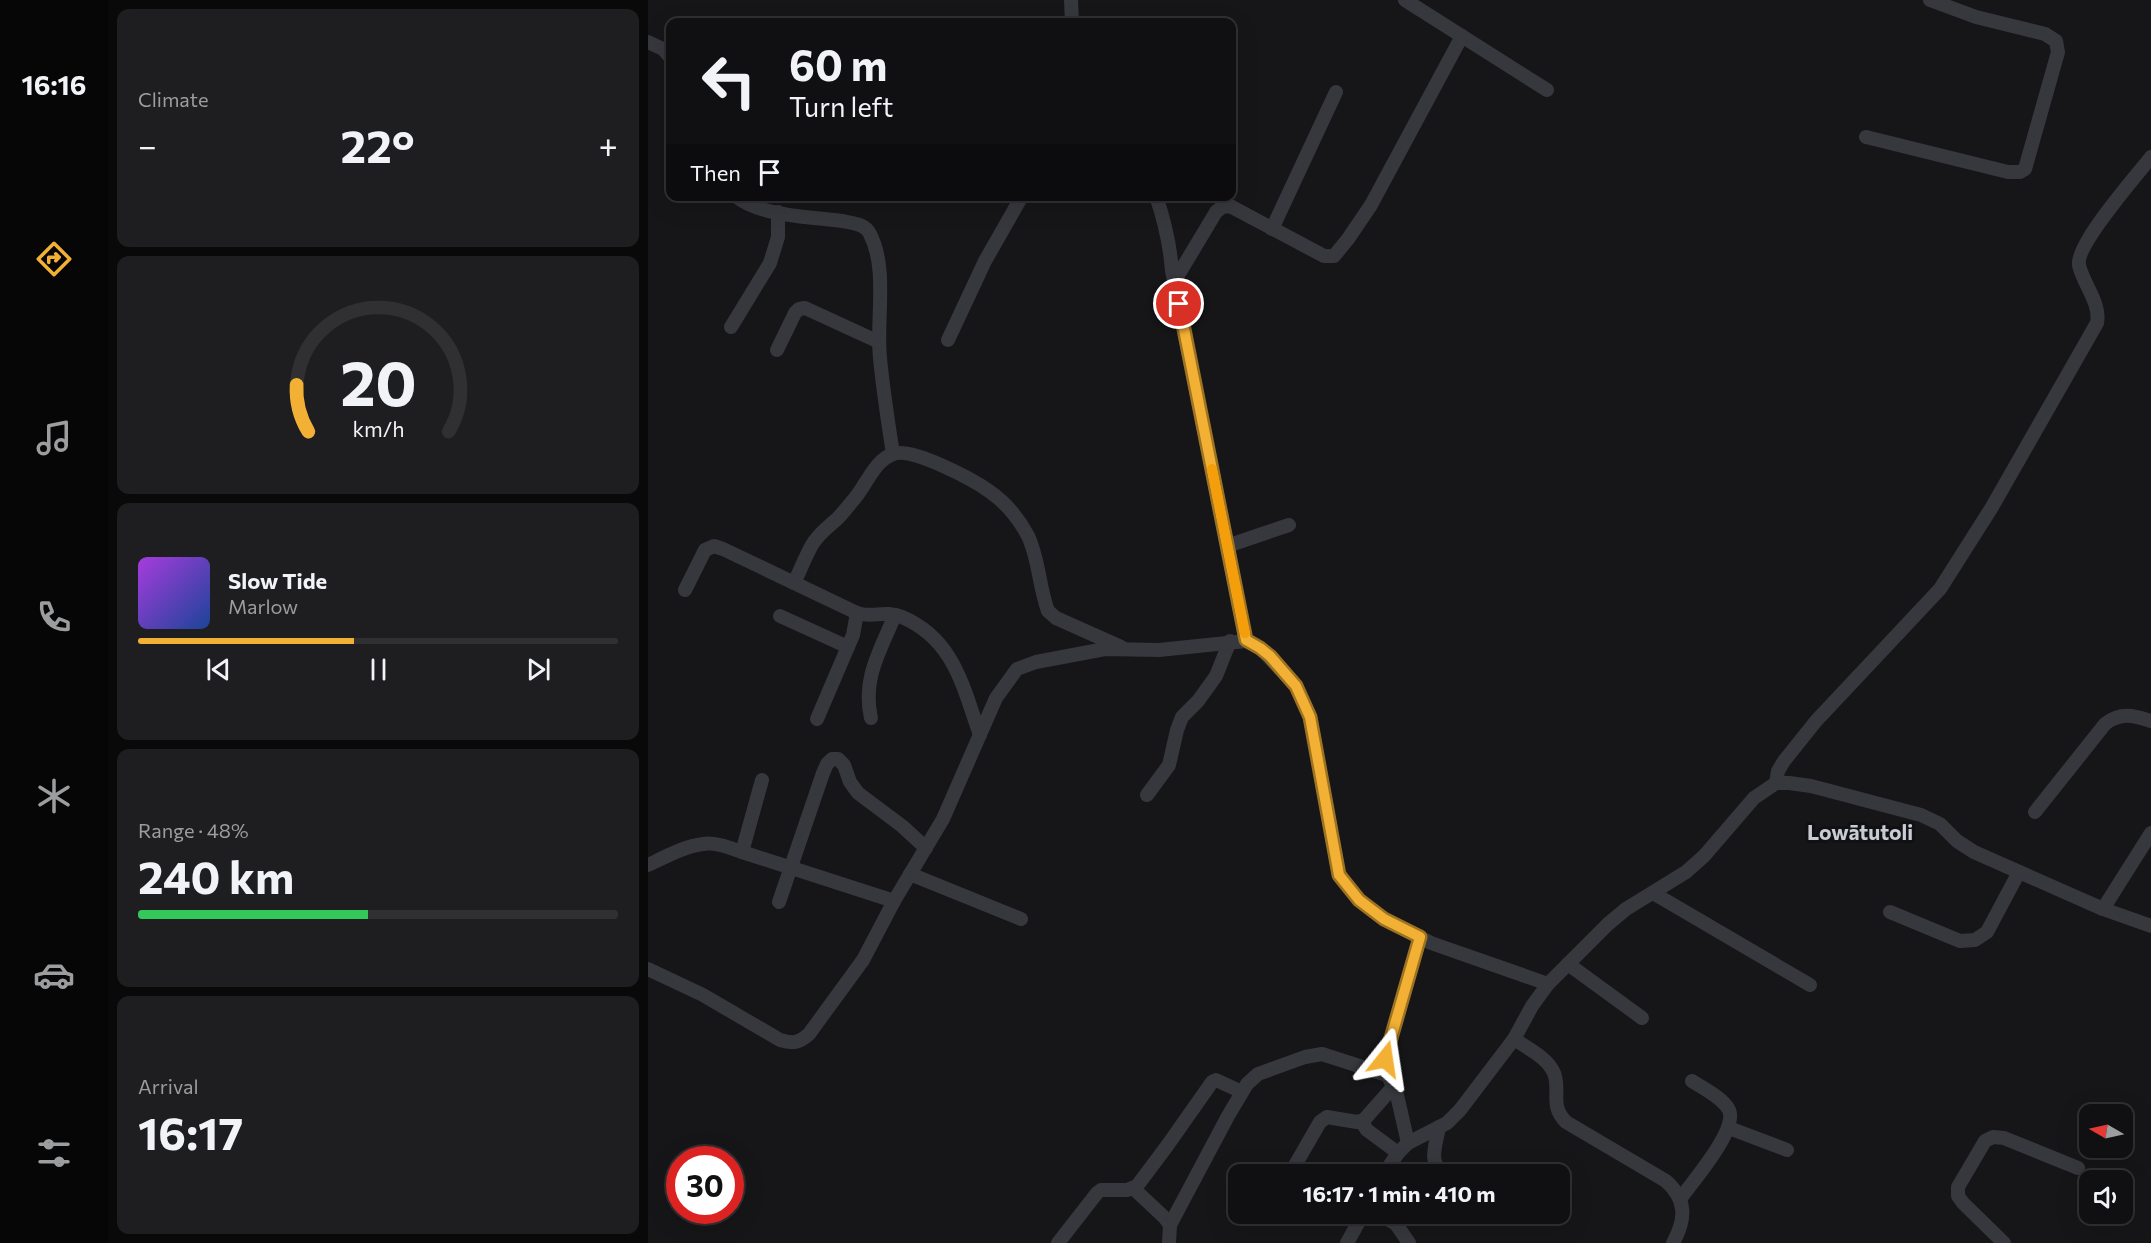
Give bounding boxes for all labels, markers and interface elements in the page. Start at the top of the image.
text: 60 m [789,38,888,90]
icon: left [690,42,768,120]
text: 16:16 [22,68,86,101]
text: Climate [138,87,208,111]
text: Turn left [789,90,893,123]
text: 22° [341,117,415,172]
text: − [138,124,157,165]
text: + [599,124,618,165]
icon: arrive [753,156,786,189]
text: Then [690,159,741,186]
icon: directions [33,238,75,280]
pin [1153,278,1204,329]
icon: arrive [1162,287,1195,320]
text: 20 [340,343,416,419]
text: km/h [352,415,404,441]
icon: music [33,417,75,459]
text: Slow Tide [228,567,327,594]
text: Marlow [228,594,298,618]
icon: phone [33,596,75,638]
icon: previous [202,653,235,686]
icon: pause [362,653,395,686]
icon: next [522,653,555,686]
icon: climate [33,775,75,817]
text: Range · 48% [138,818,249,842]
district label: Lowātutoli [1807,819,1913,844]
text: 240 km [138,848,294,903]
icon: car [33,954,75,996]
position arrow [1353,1027,1417,1091]
text: Arrival [138,1074,199,1098]
text: 16:17 [138,1104,243,1159]
north arrow [2079,1104,2133,1158]
map controls [2079,1104,2133,1224]
icon: filters [33,1132,75,1174]
speed limit sign: 30 [666,1146,744,1224]
button: sound [2079,1170,2133,1224]
text: 16:17 · 1 min · 410 m [1303,1180,1495,1207]

